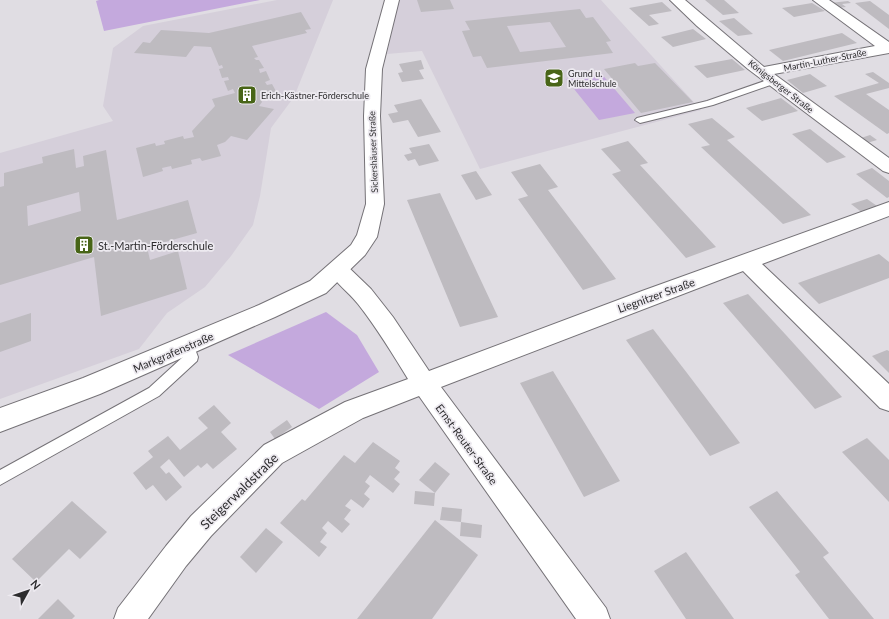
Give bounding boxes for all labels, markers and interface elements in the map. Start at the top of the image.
street label: Martin-Luther-Straße [783,47,868,73]
street label: Königsberger Straße [746,57,816,115]
school or university icon: Grund u. Mittelschule [543,67,565,89]
place label: Grund u. Mittelschule [568,68,617,89]
building icon: Erich-Kästner-Förderschule [236,84,258,106]
place label: Erich-Kästner-Förderschule [261,90,369,101]
street label: Sickershäuser Straße [366,111,380,193]
building icon: St.-Martin-Förderschule [73,234,95,256]
place label: St.-Martin-Förderschule [98,239,213,252]
street label: Liegnitzer Straße [616,275,696,315]
street label: Markgrafenstraße [131,329,215,375]
street label: Ernst-Reuter-Straße [433,401,501,487]
street label: Steigerwaldstraße [197,450,281,532]
north arrow [8,571,48,611]
text: N [28,577,44,592]

